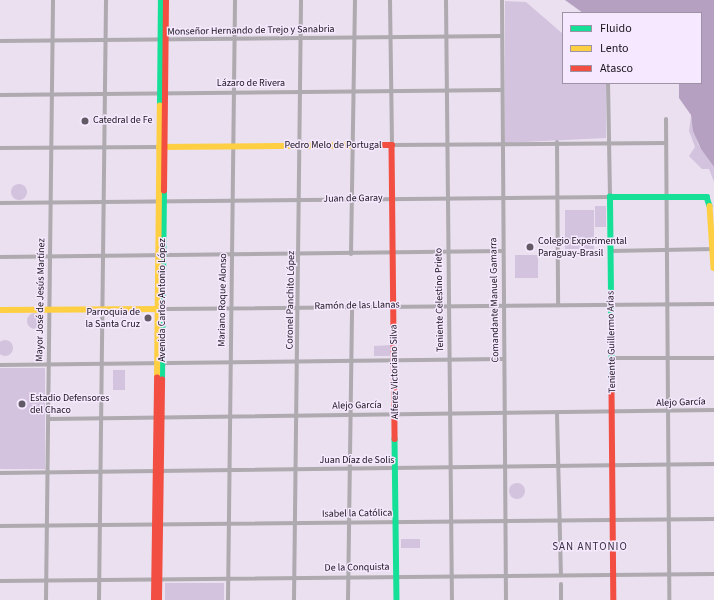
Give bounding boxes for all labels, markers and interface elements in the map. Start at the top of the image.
legend [562,12,702,84]
text: Fluido [600,20,632,37]
street label: Monseñor Hernando de Trejo y Sanabria [167,24,335,38]
text: Lento [600,40,629,57]
text: Atasco [600,60,633,77]
street label: Lázaro de Rivera [217,78,285,90]
place label: Catedral de Fe [93,115,152,127]
marker: Catedral de Fe [80,116,90,126]
street label: Pedro Melo de Portugal [284,140,382,152]
street label: Juan de Garay [323,192,383,206]
place label: Colegio Experimental Paraguay-Brasil [538,235,627,258]
street label: Comandante Manuel Gamarra [488,237,502,363]
street label: Mayor José de Jesús Martínez [34,238,48,362]
street label: Avenida Carlos Antonio López [157,238,169,362]
marker: Colegio Experimental Paraguay-Brasil [525,242,535,252]
street label: Teniente Celestino Prieto [433,248,447,352]
street label: Coronel Panchito López [284,251,298,349]
street label: Mariano Roque Alonso [216,253,230,347]
street label: Teniente Guillermo Arias [605,291,619,393]
street label: Ramón de las Llanas [314,299,400,313]
place label: Parroquia de la Santa Cruz [85,306,140,330]
marker: Parroquia de la Santa Cruz [143,313,153,323]
street label: Alferez Victoriano Silva [388,325,402,419]
place label: Estadio Defensores del Chaco [30,392,109,416]
street label: Alejo García [656,396,706,410]
marker: Estadio Defensores del Chaco [17,399,27,409]
street label: Alejo García [332,400,382,412]
street label: Juan Díaz de Solis [319,455,395,467]
street label: Isabel la Católica [322,507,392,521]
district label: SAN ANTONIO [552,540,628,554]
street label: De la Conquista [324,561,390,575]

